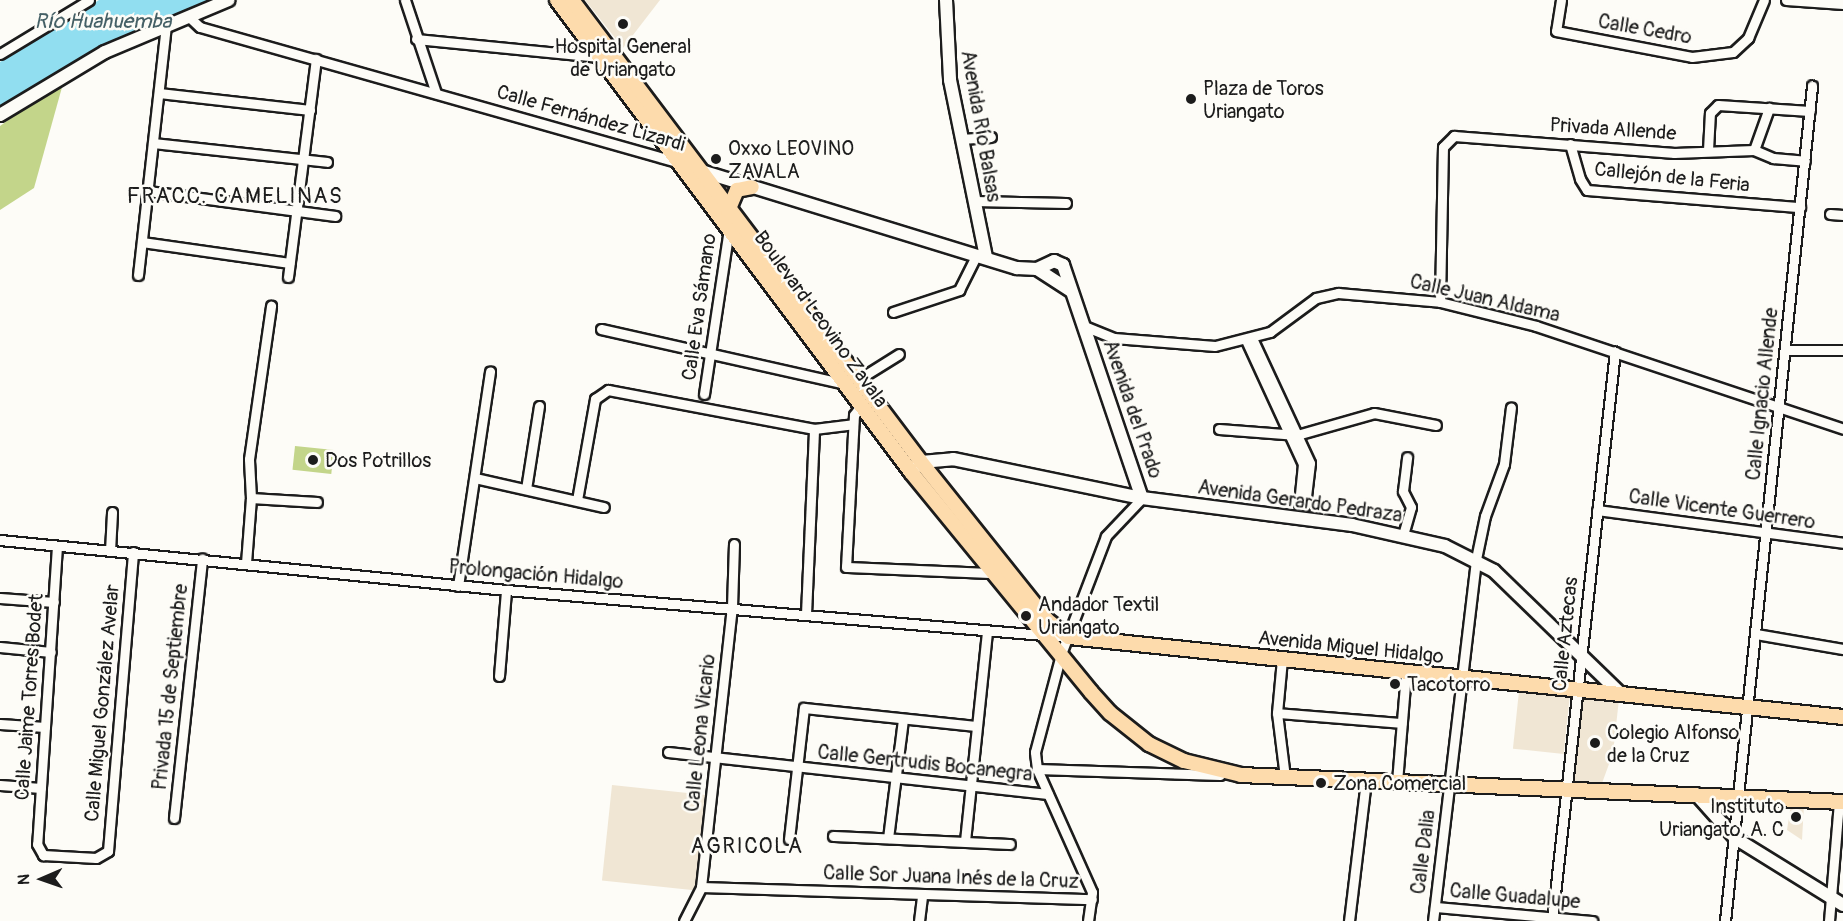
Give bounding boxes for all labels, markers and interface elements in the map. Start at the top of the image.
water label: Río Huahuemba [35,9,171,35]
street label: Calle Cedro [1596,9,1694,49]
marker: Hospital General de Uriangato [614,15,632,33]
place label: Hospital General de Uriangato [555,35,691,82]
street label: Avenida Río Balsas [956,48,1006,204]
place label: Plaza de Toros Uriangato [1203,76,1324,123]
street label: Calle Fernández Lizardi [494,80,688,156]
marker: Plaza de Toros Uriangato [1184,92,1198,106]
street label: Privada Allende [1549,113,1677,145]
place label: Oxxo LEOVINO ZAVALA [728,136,854,183]
marker: Oxxo LEOVINO ZAVALA [709,152,723,166]
street label: Callejón de la Feria [1593,157,1751,197]
district label: FRACC. CAMELINAS [127,184,343,210]
street label: Boulevard Leovino Zavala [749,226,893,412]
street label: Calle Eva Sámano [677,232,721,382]
street label: Calle Juan Aldama [1408,269,1562,327]
street label: Calle Ignacio Allende [1741,306,1783,482]
street label: Avenida del Prado [1098,337,1168,481]
place label: Dos Potrillos [325,448,431,472]
marker: Dos Potrillos [306,453,320,467]
street label: Avenida Gerardo Pedraza [1196,475,1404,527]
street label: Calle Vicente Guerrero [1627,484,1817,534]
street label: Prolongación Hidalgo [448,554,624,594]
street label: Calle Aztecas [1547,576,1583,692]
street label: Calle Miguel González Avelar [80,583,124,823]
street label: Privada 15 de Septiembre [147,583,193,791]
place label: Andador Textil Uriangato [1038,592,1159,639]
street label: Calle Jaime Torres Bodet [10,593,48,801]
marker: Andador Textil Uriangato [1019,609,1033,623]
street label: Avenida Miguel Hidalgo [1257,625,1445,669]
street label: Calle Leona Vicario [680,653,720,813]
place label: Tacotorro [1407,672,1491,696]
marker: Tacotorro [1388,677,1402,691]
place label: Colegio Alfonso de la Cruz [1607,720,1739,767]
marker: Colegio Alfonso de la Cruz [1588,736,1602,750]
street label: Calle Gertrudis Bocanegra [816,740,1034,786]
place label: Zona Comercial [1333,771,1466,795]
marker: Zona Comercial [1314,776,1328,790]
place label: Instituto Uriangato, A. C [1659,794,1784,841]
street label: Calle Dalia [1406,808,1440,896]
marker: Instituto Uriangato, A. C [1789,810,1803,824]
district label: AGRICOLA [690,834,804,860]
north arrow [12,849,72,909]
street label: Calle Sor Juana Inés de la Cruz [823,861,1079,893]
text: N [14,874,34,885]
street label: Calle Guadalupe [1449,878,1581,914]

